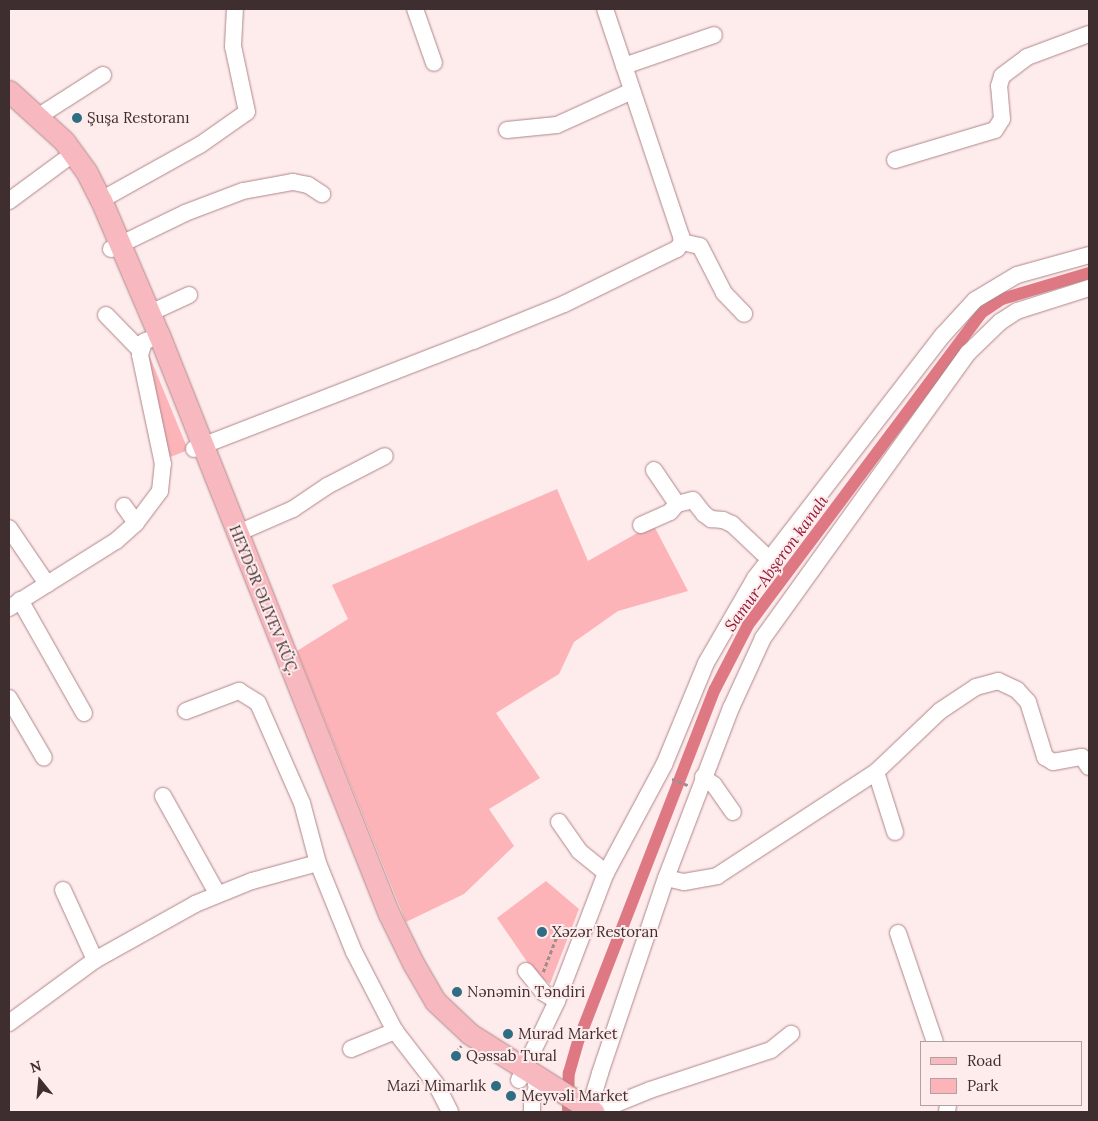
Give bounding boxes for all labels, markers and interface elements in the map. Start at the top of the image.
place label: Şuşa Restoranı [87,109,189,127]
marker: Şuşa Restoranı [71,112,83,124]
water label: Samur-Abşeron kanalı [720,491,832,635]
street label: HEYDƏR ƏLIYEV KÜÇ. [226,522,302,678]
place label: Xəzər Restoran [552,923,658,941]
marker: Xəzər Restoran [536,926,548,938]
place label: Nənəmin Təndiri [467,983,585,1001]
marker: Nənəmin Təndiri [451,986,463,998]
place label: Murad Market [518,1025,617,1043]
marker: Murad Market [502,1028,514,1040]
legend [920,1041,1083,1106]
place label: Qəssab Tural [466,1047,557,1065]
marker: Qəssab Tural [450,1050,462,1062]
text: Road [967,1051,1002,1070]
north arrow [15,1056,65,1106]
text: N [28,1056,43,1077]
text: Park [967,1076,998,1095]
place label: Mazi Mimarlık [387,1077,486,1095]
marker: Mazi Mimarlık [490,1080,502,1092]
place label: Meyvəli Market [521,1087,628,1105]
marker: Meyvəli Market [505,1090,517,1102]

